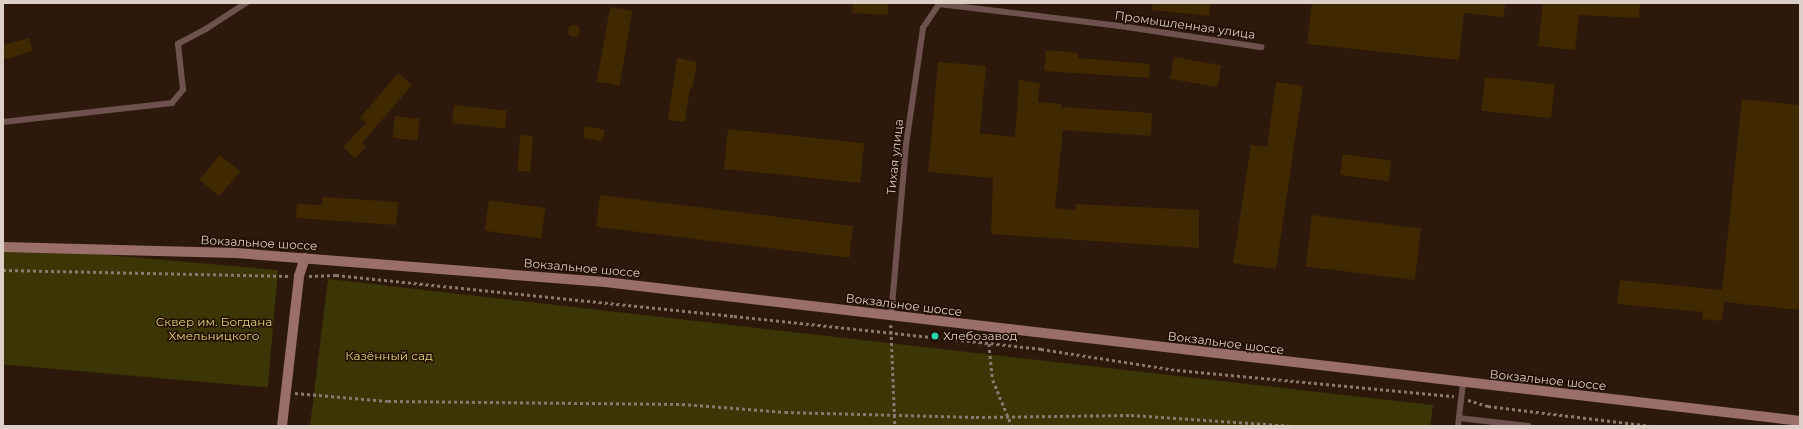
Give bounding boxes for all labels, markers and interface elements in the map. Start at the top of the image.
street label: Промышленная улица [1114,8,1256,42]
street label: Тихая улица [884,118,906,196]
street label: Вокзальное шоссе [200,233,318,253]
street label: Вокзальное шоссе [523,256,641,280]
street label: Вокзальное шоссе [845,291,963,319]
park label: Сквер им. Богдана Хмельницкого [156,315,272,343]
place label: Хлебозавод [943,329,1017,343]
street label: Вокзальное шоссе [1167,329,1285,357]
marker: Хлебозавод [930,331,940,341]
park label: Казённый сад [345,349,433,363]
street label: Вокзальное шоссе [1489,367,1607,393]

